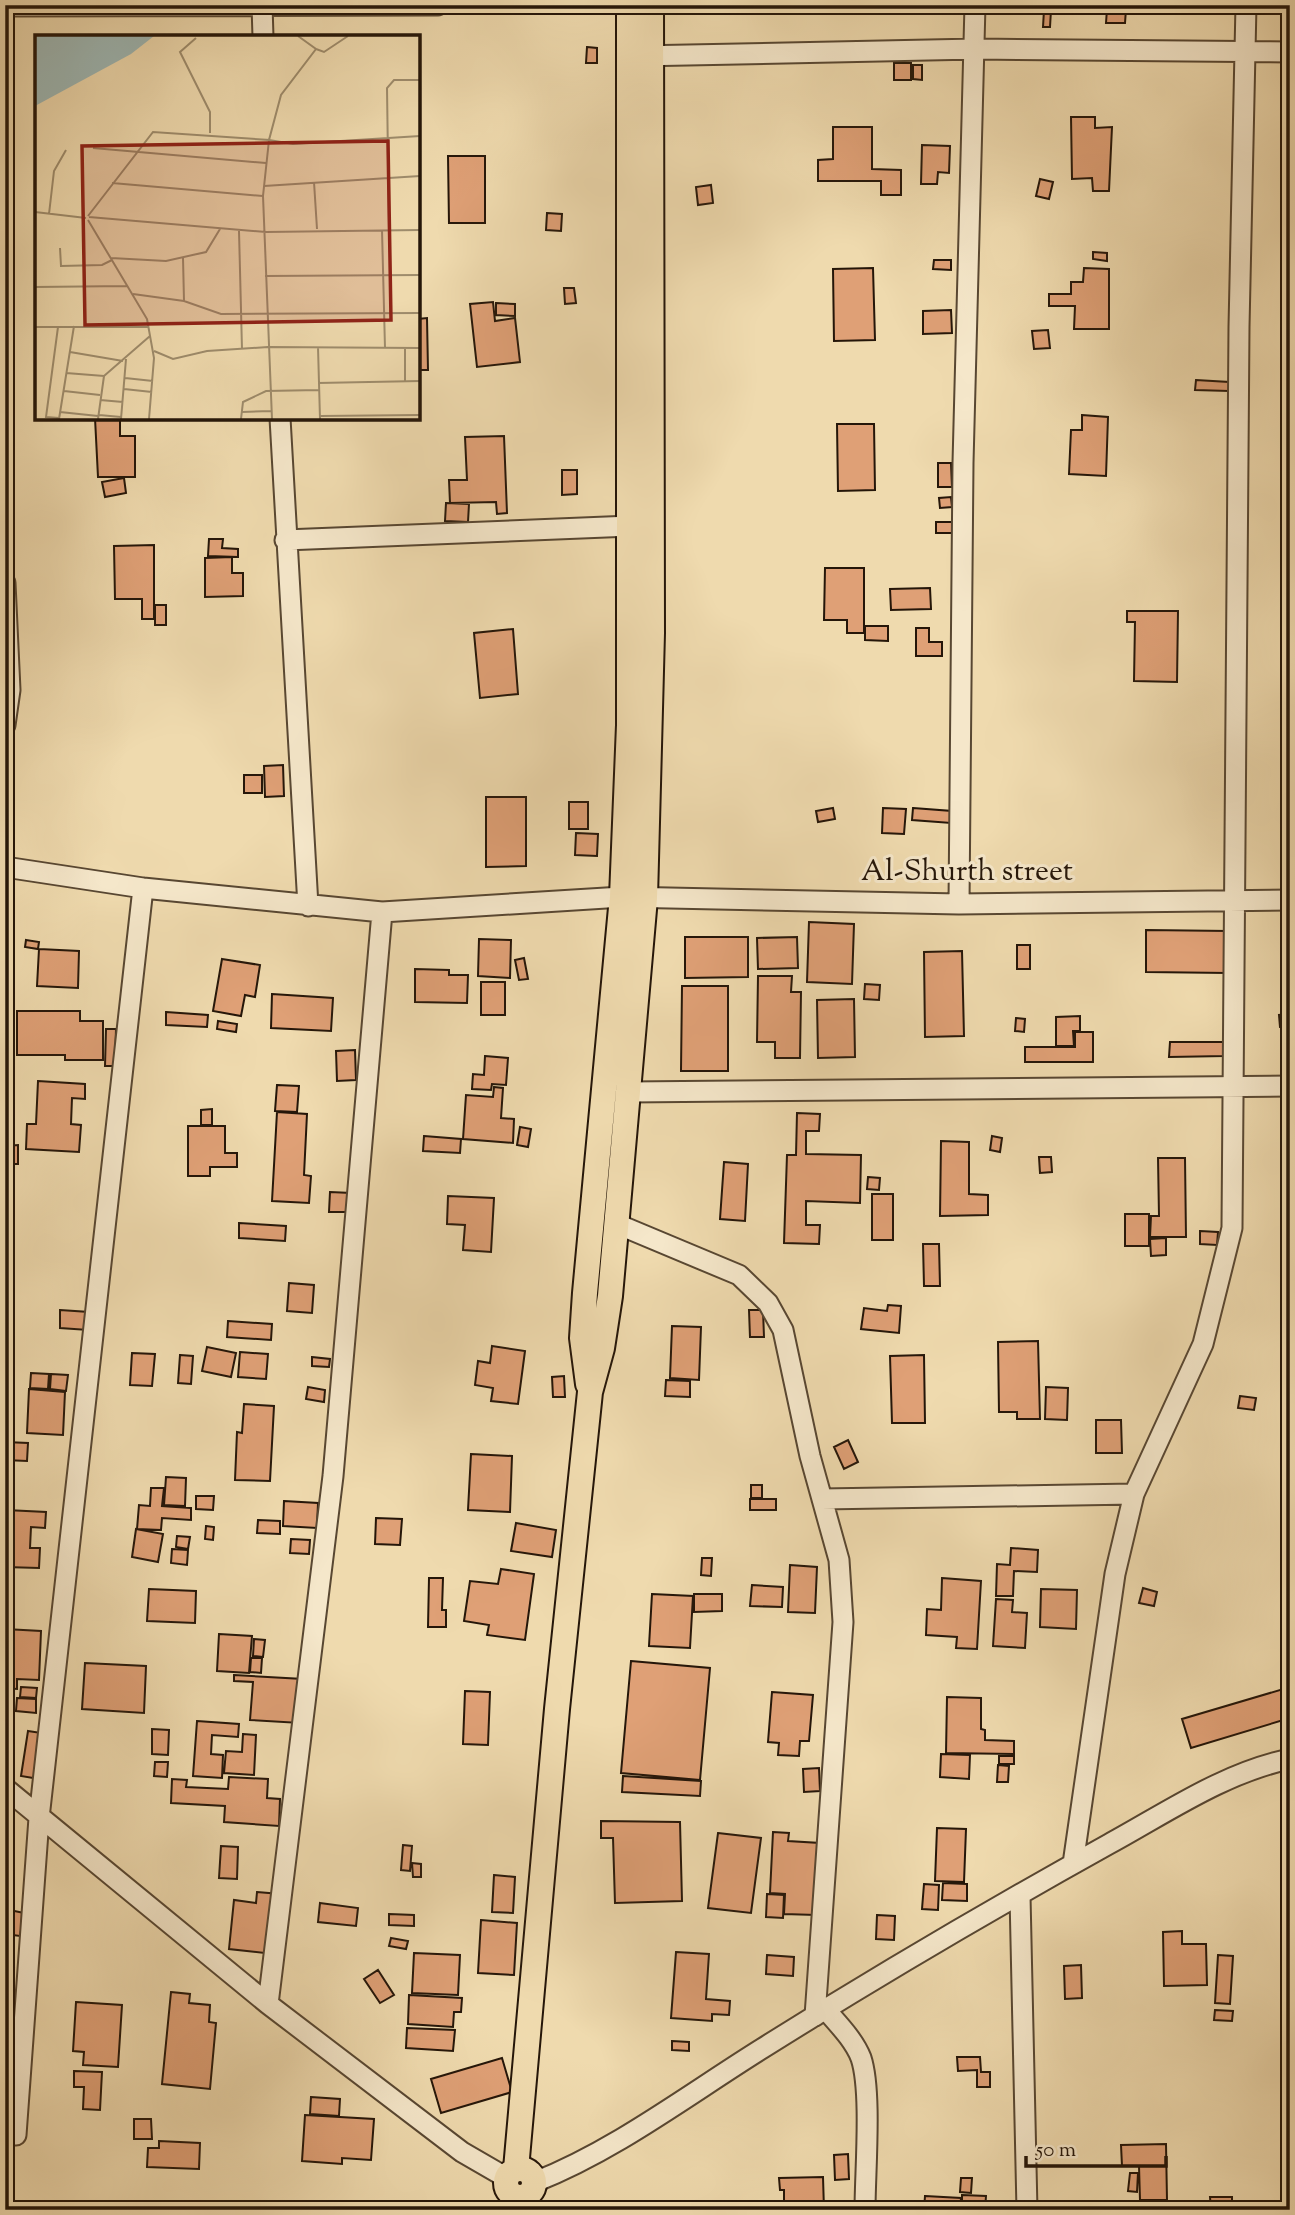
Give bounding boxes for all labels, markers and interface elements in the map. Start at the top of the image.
inset map [35,35,420,420]
street label: Al-Shurth street [861,851,1073,894]
scale bar [1026,2124,1166,2168]
text: 50 m [1035,2136,1076,2166]

